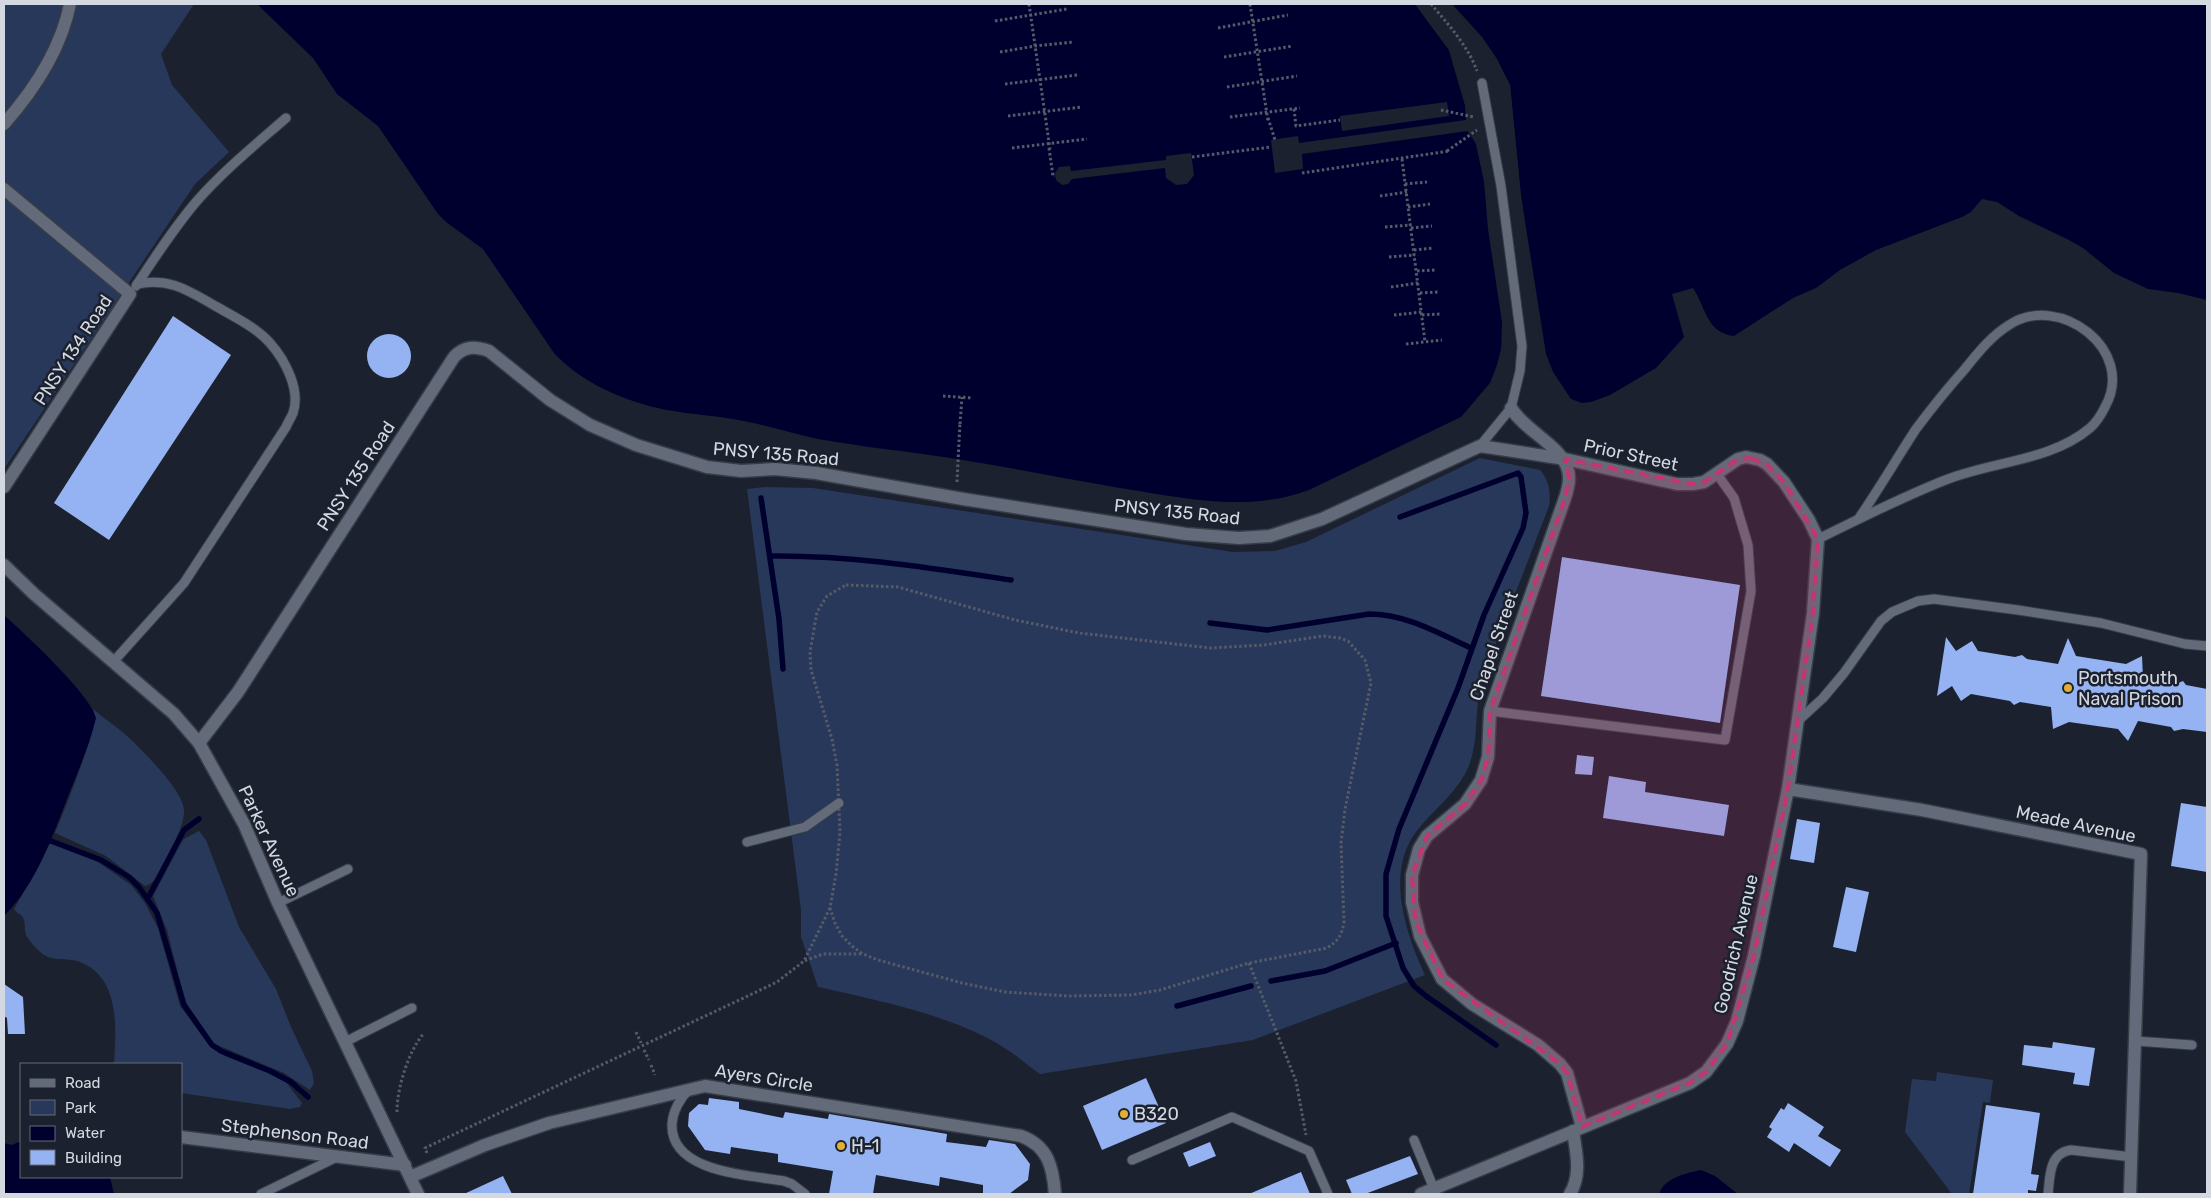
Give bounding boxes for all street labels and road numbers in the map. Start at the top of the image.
street label: PNSY 134 Road [29,291,117,409]
street label: PNSY 135 Road [312,417,400,535]
street label: Prior Street [1582,434,1680,476]
street label: PNSY 135 Road [712,438,840,470]
street label: PNSY 135 Road [1113,494,1241,530]
street label: Chapel Street [1465,588,1523,704]
street label: Parker Avenue [234,782,304,900]
street label: Meade Avenue [2014,801,2138,847]
street label: Goodrich Avenue [1709,872,1763,1016]
street label: Ayers Circle [713,1059,815,1097]
street label: Stephenson Road [220,1114,370,1154]

